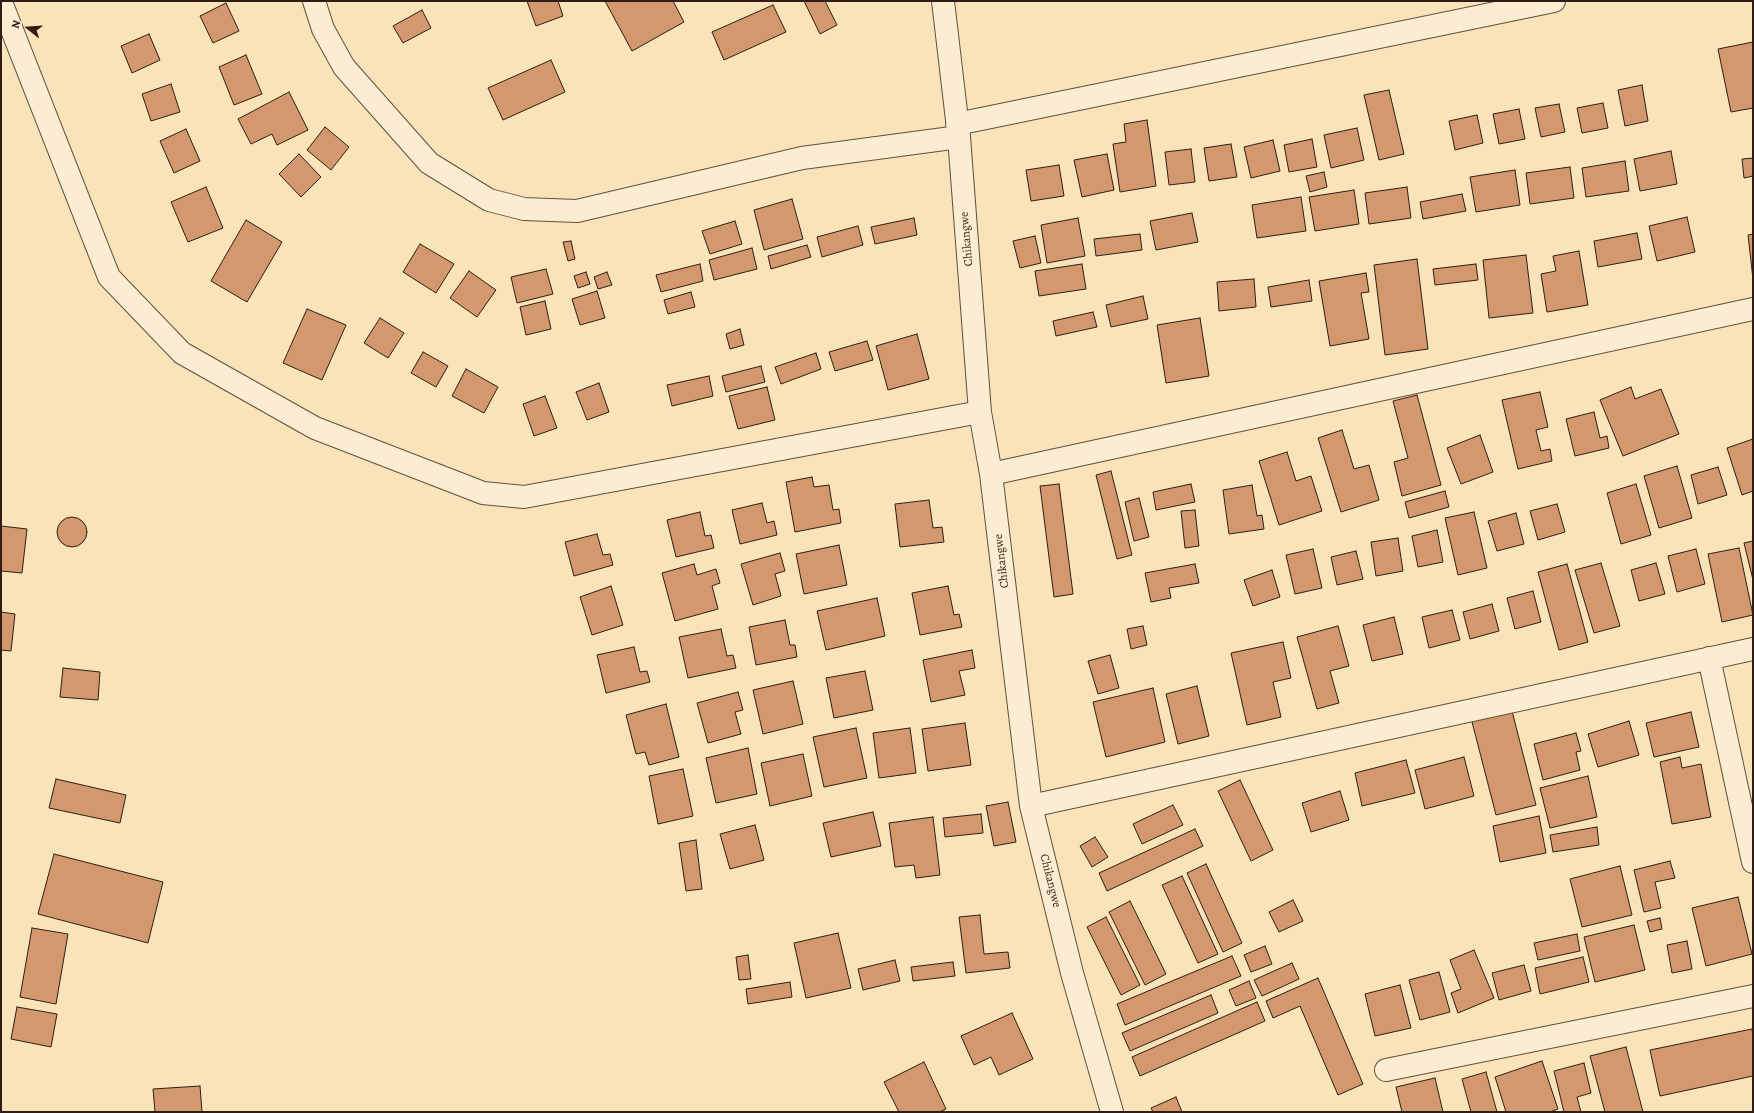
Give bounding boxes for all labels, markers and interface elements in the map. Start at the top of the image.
north arrow [8,8,48,48]
text: N [8,18,24,30]
street label: Chikangwe [957,211,977,267]
street label: Chikangwe [992,533,1012,589]
street label: Chikangwe [1036,853,1064,909]

